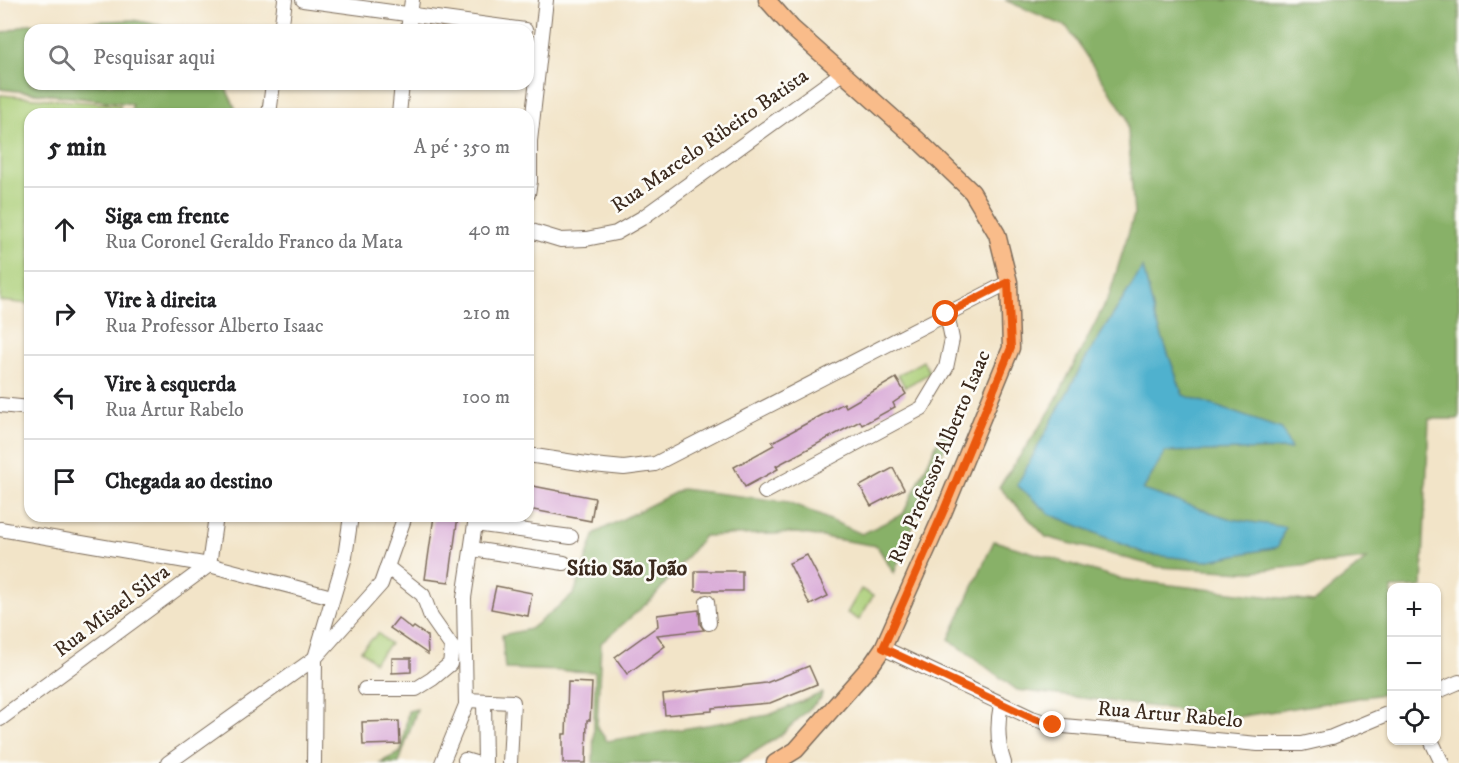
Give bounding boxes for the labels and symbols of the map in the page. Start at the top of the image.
street label: Rua Marcelo Ribeiro Batista [606,63,814,219]
route start [932,300,958,326]
street label: Rua Professor Alberto Isaac [883,346,997,568]
district label: Sítio São João [567,555,688,582]
street label: Rua Misael Silva [49,559,175,663]
street label: Rua Artur Rabelo [1096,696,1244,734]
route end [1039,711,1065,737]

